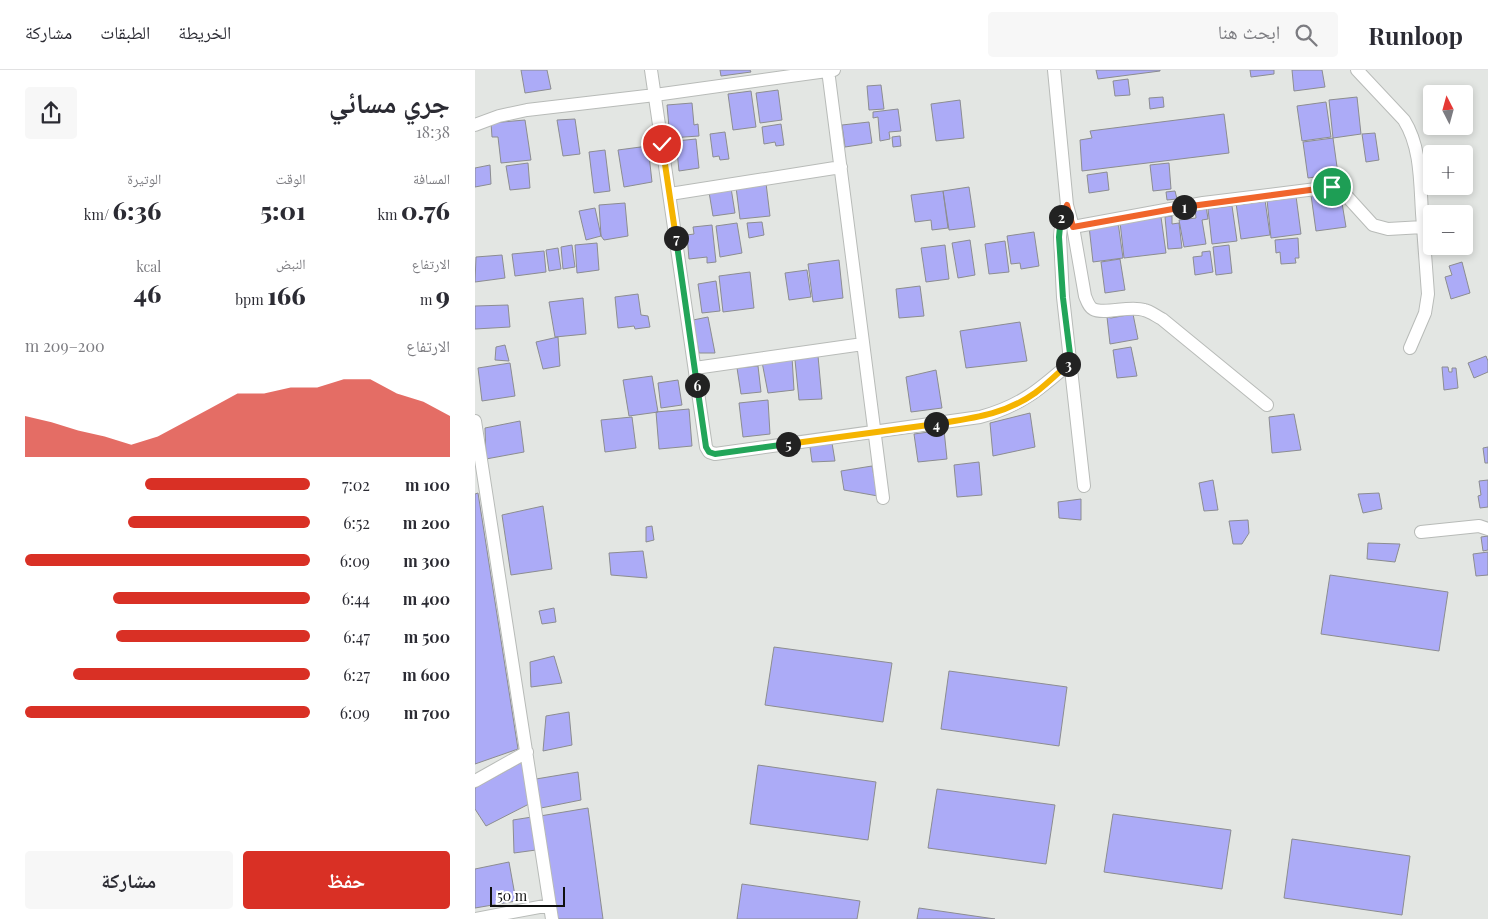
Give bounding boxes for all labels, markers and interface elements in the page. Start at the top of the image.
search box [988,12,1338,57]
text: ابحث هنا [1218,18,1280,44]
text: Runloop [1368,19,1463,51]
text: مشاركة [25,20,72,44]
text: الطبقات [100,20,150,44]
text: الخريطة [178,20,231,44]
icon: search [1292,21,1320,49]
text: جري مسائي [329,83,450,120]
north arrow [1423,85,1473,135]
map controls [1423,85,1473,255]
button: share [25,87,77,139]
text: 18:38 [416,121,450,142]
pin [641,123,683,165]
icon: check [648,130,676,158]
button: + [1423,145,1473,195]
pin [1311,166,1353,208]
text: الوتيرة [127,169,161,188]
text: الوقت [276,169,306,188]
text: المسافة [413,169,450,188]
icon: arrive [1318,173,1346,201]
text: 6:36 [113,193,161,226]
text: 5:01 [260,193,306,226]
text: 0.76 [401,193,450,226]
pin: 1 [1171,194,1197,220]
text: 1 [1182,198,1187,217]
pin: 2 [1049,204,1073,230]
text: /km [84,205,113,224]
text: km [377,205,401,224]
button: − [1423,205,1473,255]
text: 2 [1058,208,1065,227]
pin: 7 [663,226,689,250]
text: 7 [673,229,680,248]
text: النبض [276,254,306,273]
text: الارتفاع [412,254,450,273]
text: kcal [136,257,161,276]
text: 46 [133,276,161,309]
text: 166 [267,278,306,311]
text: 9 [436,278,450,311]
text: bpm [235,290,267,309]
text: m [420,290,436,309]
text: 200–209 m [25,335,105,356]
text: الارتفاع [406,335,450,356]
pin: 3 [1055,352,1081,376]
text: 3 [1065,355,1072,374]
pin: 6 [685,372,709,398]
text: 6 [694,376,701,395]
pin: 4 [923,412,949,436]
text: 4 [933,415,940,434]
pin: 5 [775,432,801,456]
text: 5 [785,435,792,454]
text: 7:02 [342,474,370,495]
text: 100 m [405,474,450,495]
text: 6:52 [343,512,370,533]
text: 200 m [403,512,450,533]
text: 6:09 [340,550,370,571]
text: 300 m [403,550,450,571]
text: 6:44 [342,588,370,609]
text: 400 m [403,588,450,609]
text: 6:47 [343,626,370,647]
text: 500 m [404,626,450,647]
text: 6:27 [343,664,370,685]
text: 600 m [402,664,450,685]
text: 6:09 [340,702,370,723]
text: 700 m [404,702,450,723]
button: مشاركة [25,851,233,909]
button: حفظ [243,851,450,909]
scale bar [490,884,565,907]
text: 50 m [497,886,527,905]

